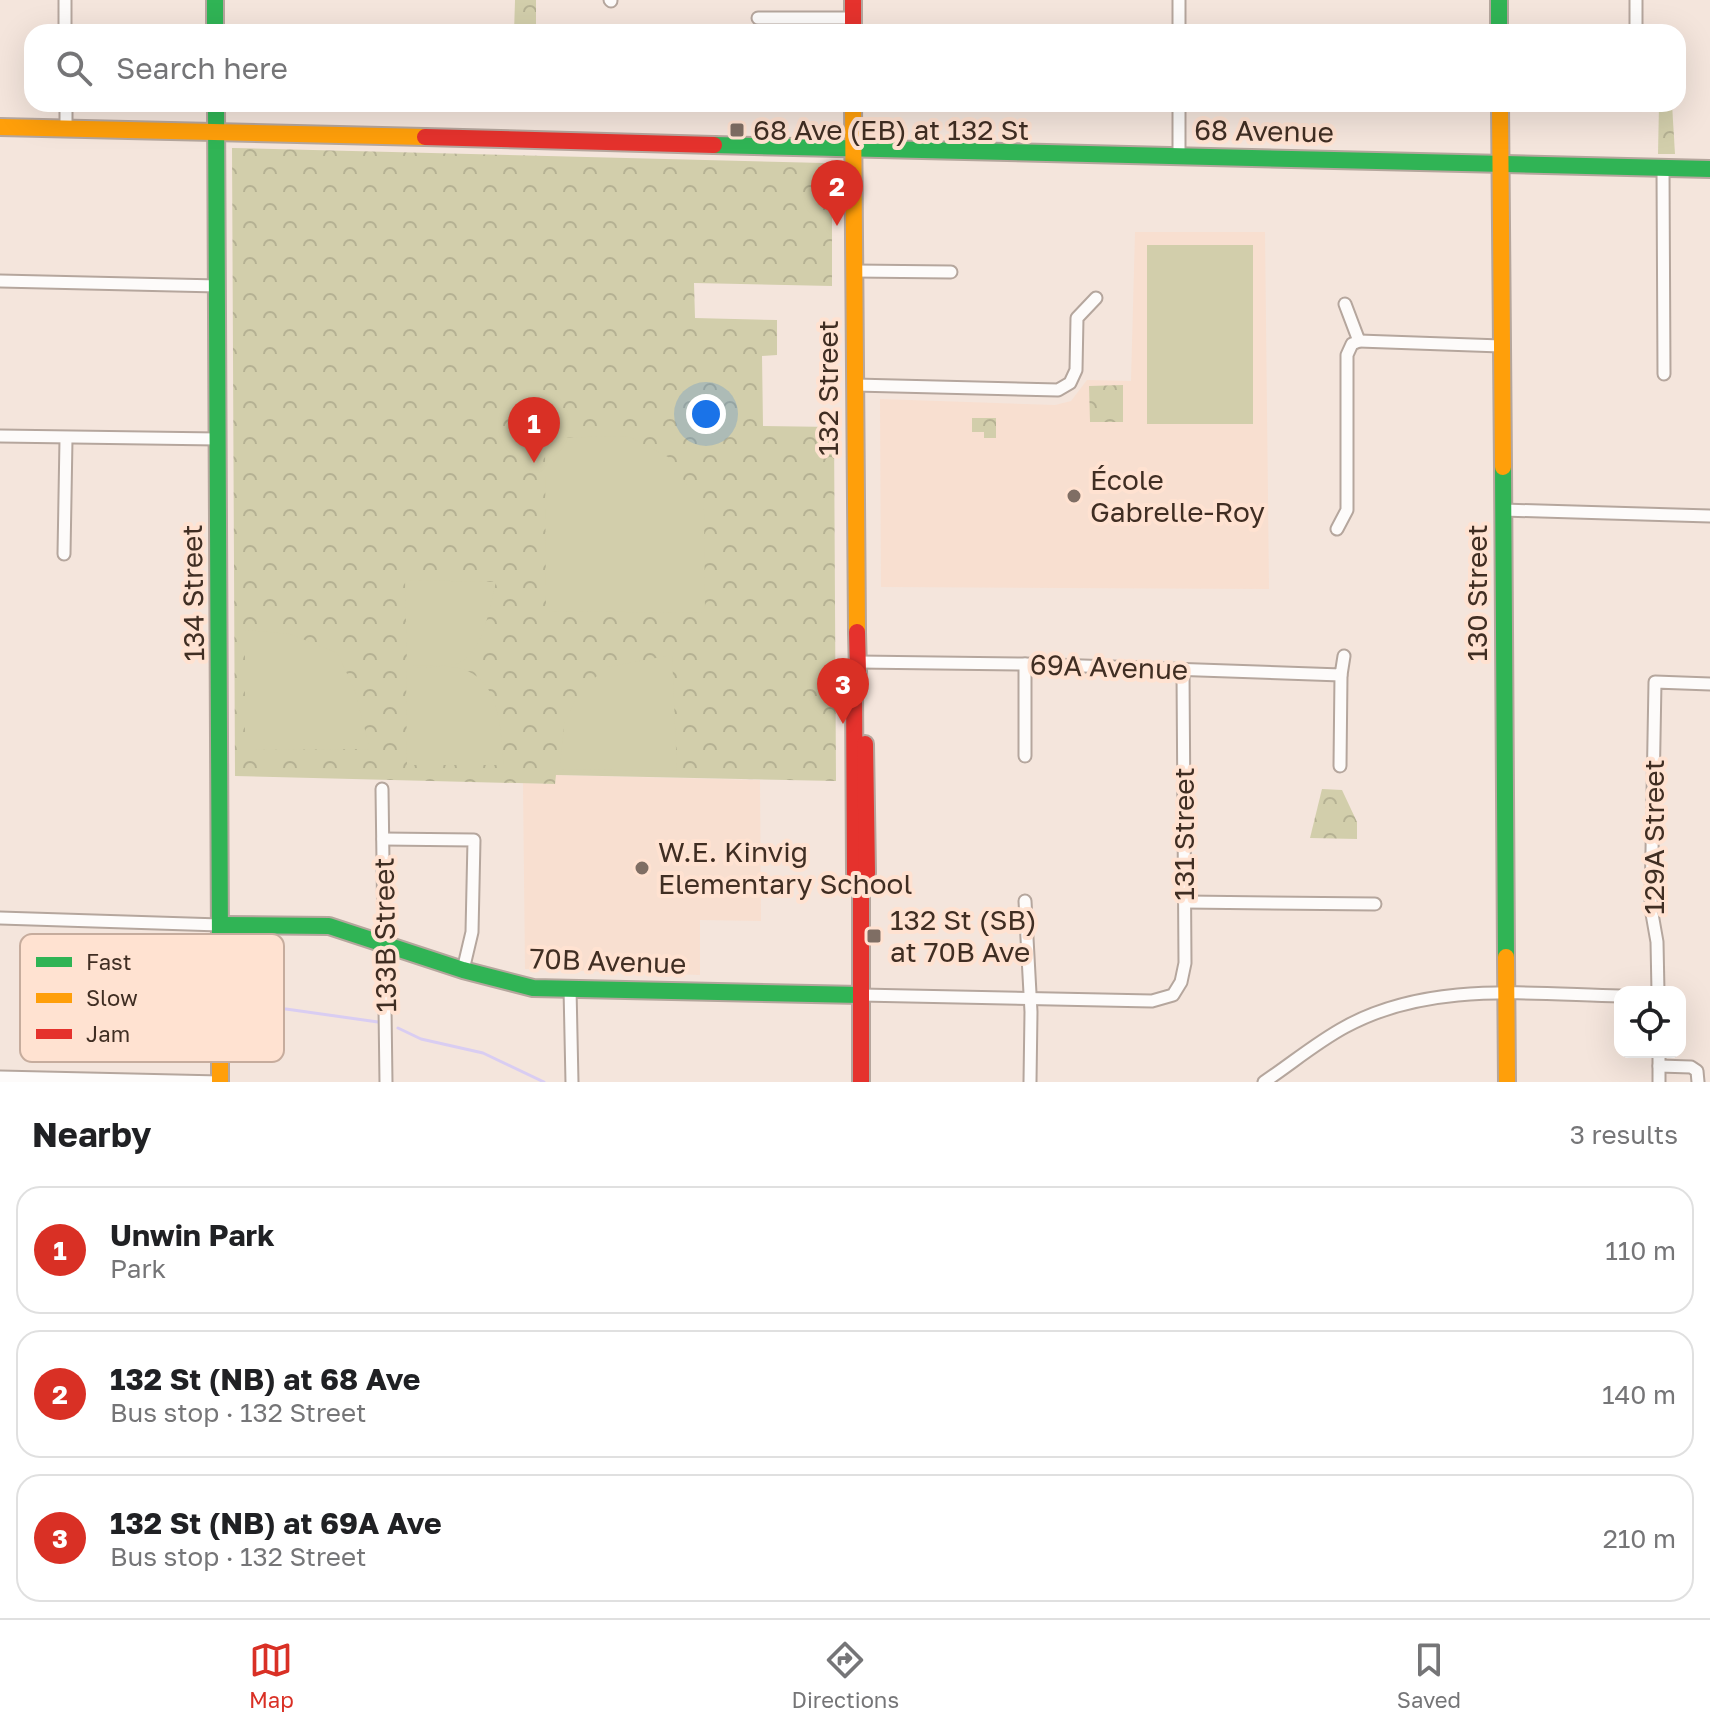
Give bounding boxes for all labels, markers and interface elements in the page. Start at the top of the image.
search box [24,24,1686,112]
icon: search [52,46,96,90]
text: Search here [116,50,288,86]
place label: 68 Ave (EB) at 132 St [753,113,1029,146]
street label: 68 Avenue [1194,113,1334,148]
marker: 68 Ave (EB) at 132 St [728,121,746,139]
pin: 2 [811,160,863,226]
street label: 132 Street [811,320,844,456]
your location [686,394,726,434]
pin: 1 [508,397,560,463]
place label: École Gabrelle-Roy [1090,463,1265,528]
marker: École Gabrelle-Roy [1065,487,1083,505]
street label: 134 Street [175,524,210,662]
street label: 130 Street [1460,524,1493,662]
street label: 69A Avenue [1029,647,1189,686]
pin: 3 [817,658,869,724]
street label: 129A Street [1637,759,1670,915]
street label: 131 Street [1167,767,1200,901]
place label: W.E. Kinvig Elementary School [658,835,912,900]
street label: 133B Street [367,857,402,1013]
marker: W.E. Kinvig Elementary School [633,859,651,877]
place label: 132 St (SB) at 70B Ave [890,903,1037,968]
marker: 132 St (SB) at 70B Ave [865,927,883,945]
legend [20,934,284,1062]
street label: 70B Avenue [529,941,687,980]
text: Fast [86,948,132,975]
text: Slow [86,984,138,1011]
map controls [1614,986,1686,1058]
button: locate [1614,986,1686,1058]
text: Jam [86,1020,130,1047]
text: Nearby [32,1114,152,1154]
text: 3 results [1570,1119,1678,1150]
text: Unwin Park [110,1217,275,1253]
text: 1 [53,1235,67,1266]
text: 110 m [1605,1235,1676,1266]
text: Park [110,1253,166,1284]
text: 132 St (NB) at 68 Ave [110,1361,421,1397]
text: 2 [52,1379,68,1410]
text: 140 m [1602,1379,1676,1410]
text: Bus stop · 132 Street [110,1397,366,1428]
text: 132 St (NB) at 69A Ave [110,1505,442,1541]
text: 3 [52,1523,68,1554]
text: 210 m [1603,1523,1676,1554]
text: Bus stop · 132 Street [110,1541,366,1572]
tab: Map [249,1638,294,1713]
tab: Directions [792,1638,899,1713]
tab: Saved [1397,1638,1461,1713]

